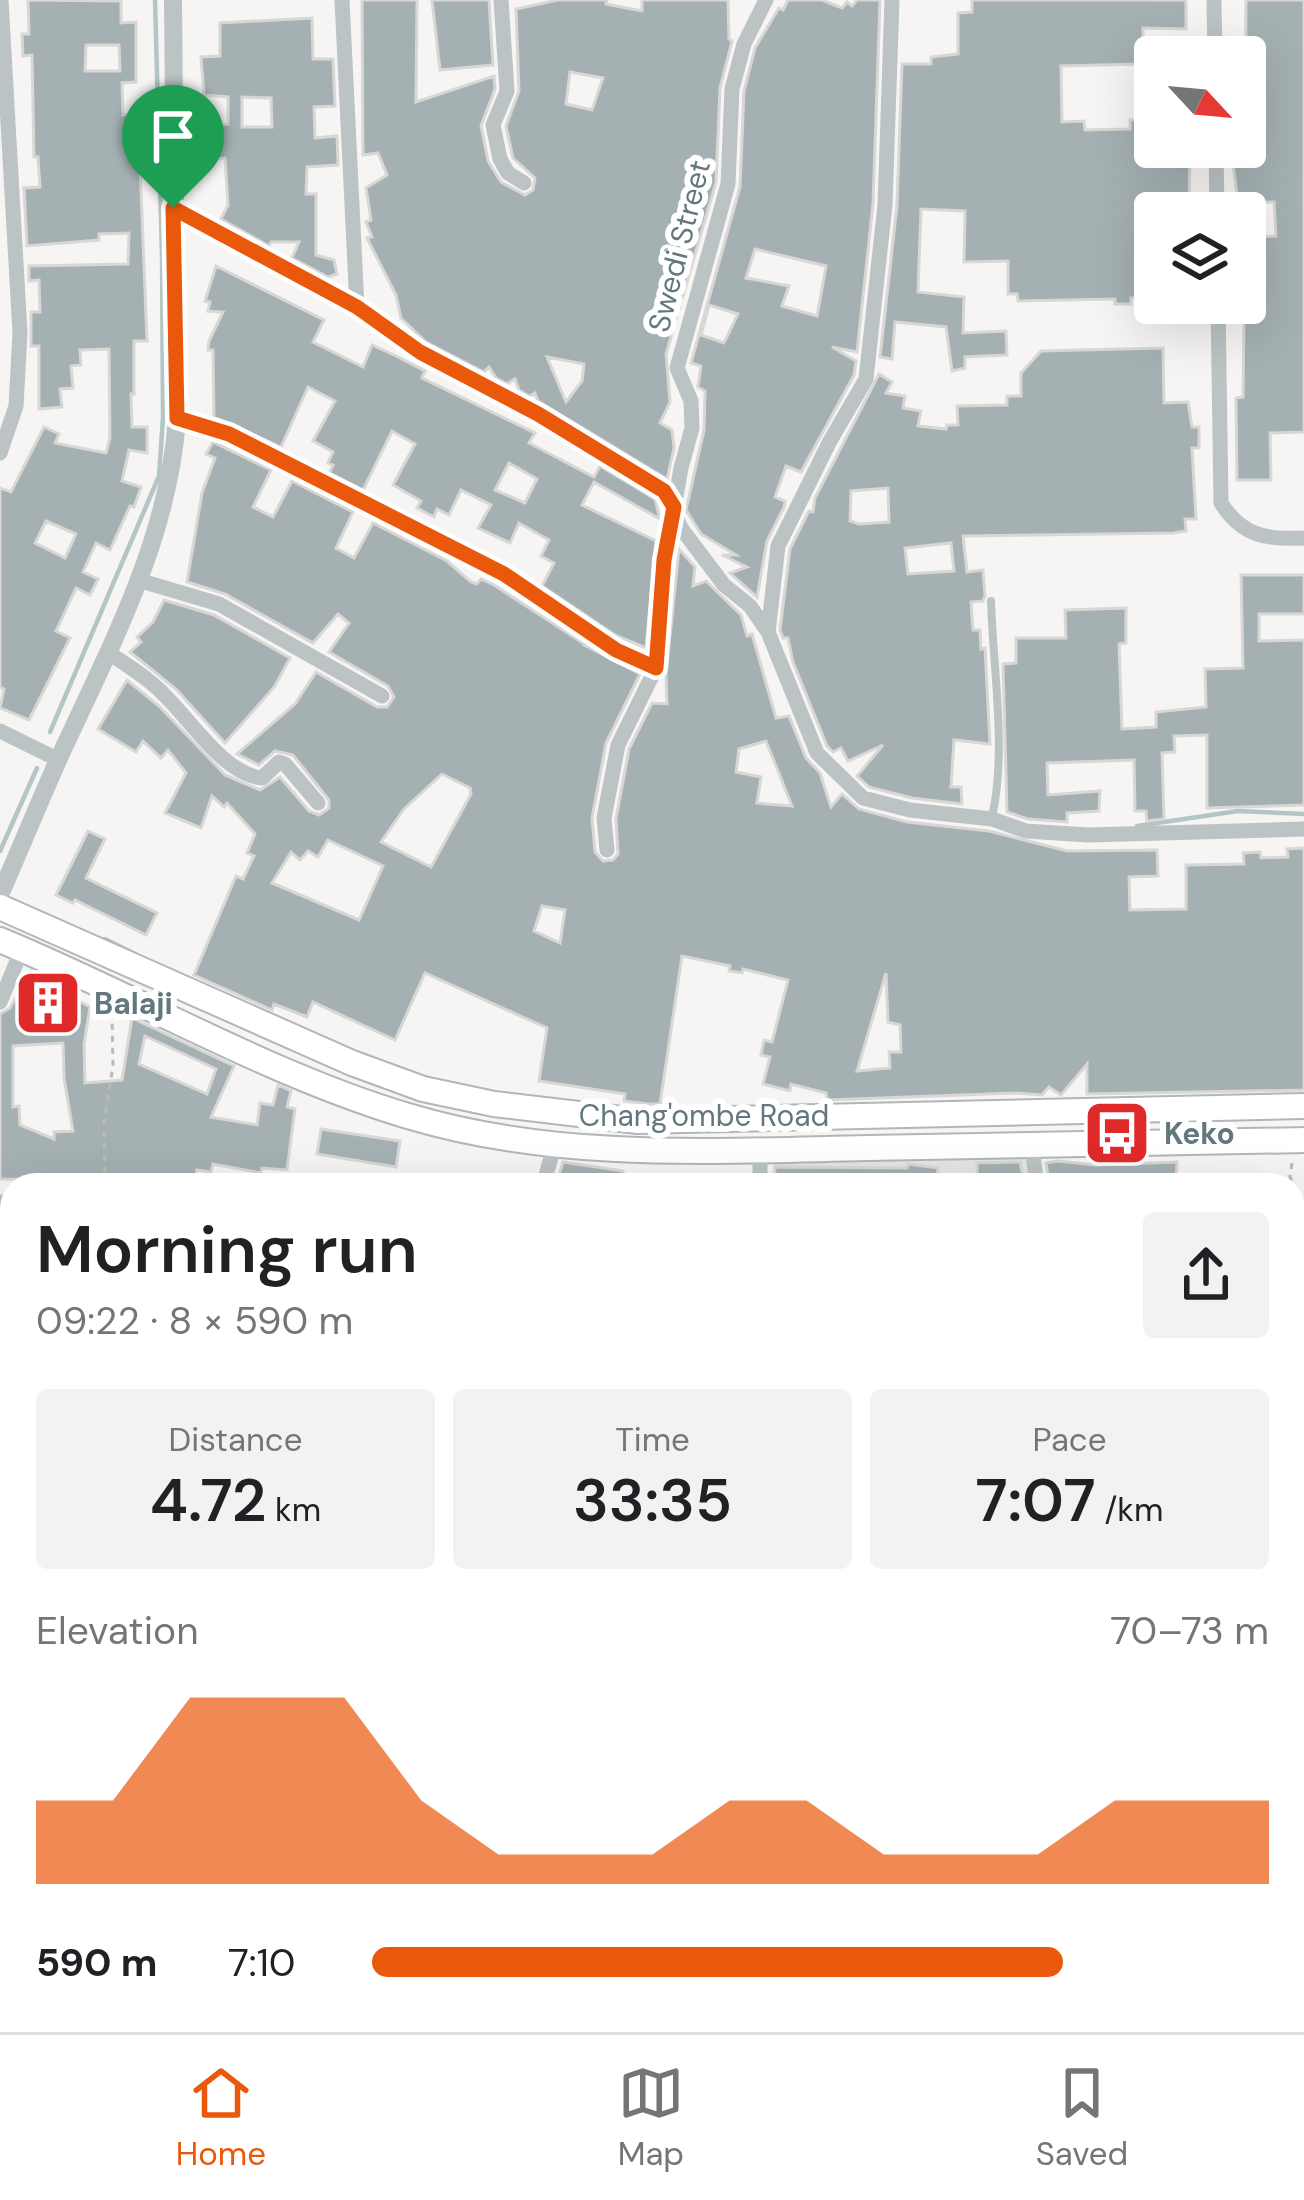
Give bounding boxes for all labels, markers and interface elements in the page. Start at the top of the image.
north arrow [1134,36,1266,168]
map controls [1134,36,1266,324]
pin [122,85,224,208]
icon: arrive [140,103,206,169]
street label: Swedi Street [639,156,719,336]
button: layers [1134,192,1266,324]
building icon: Balaji [13,968,83,1038]
place label: Balaji [94,984,173,1023]
street label: Chang'ombe Road [579,1096,829,1135]
bus stop icon: Keko [1082,1098,1152,1168]
place label: Keko [1164,1114,1235,1153]
text: Morning run [36,1207,418,1292]
button: share [1143,1212,1269,1338]
text: 09:22 · 8 × 590 m [36,1295,353,1346]
text: Distance [169,1418,302,1461]
text: Time [615,1418,690,1461]
text: Pace [1033,1418,1106,1461]
text: 4.72 [150,1461,266,1540]
text: 33:35 [573,1461,732,1540]
text: 7:07 [976,1461,1096,1540]
text: km [266,1488,321,1531]
text: /km [1096,1488,1163,1531]
text: Elevation [36,1605,199,1656]
text: 70–73 m [1110,1605,1269,1656]
text: 590 m [36,1937,157,1988]
text: 7:10 [228,1937,296,1988]
tab: Home [176,2060,266,2175]
tab: Map [618,2060,684,2175]
tab: Saved [1036,2060,1128,2175]

